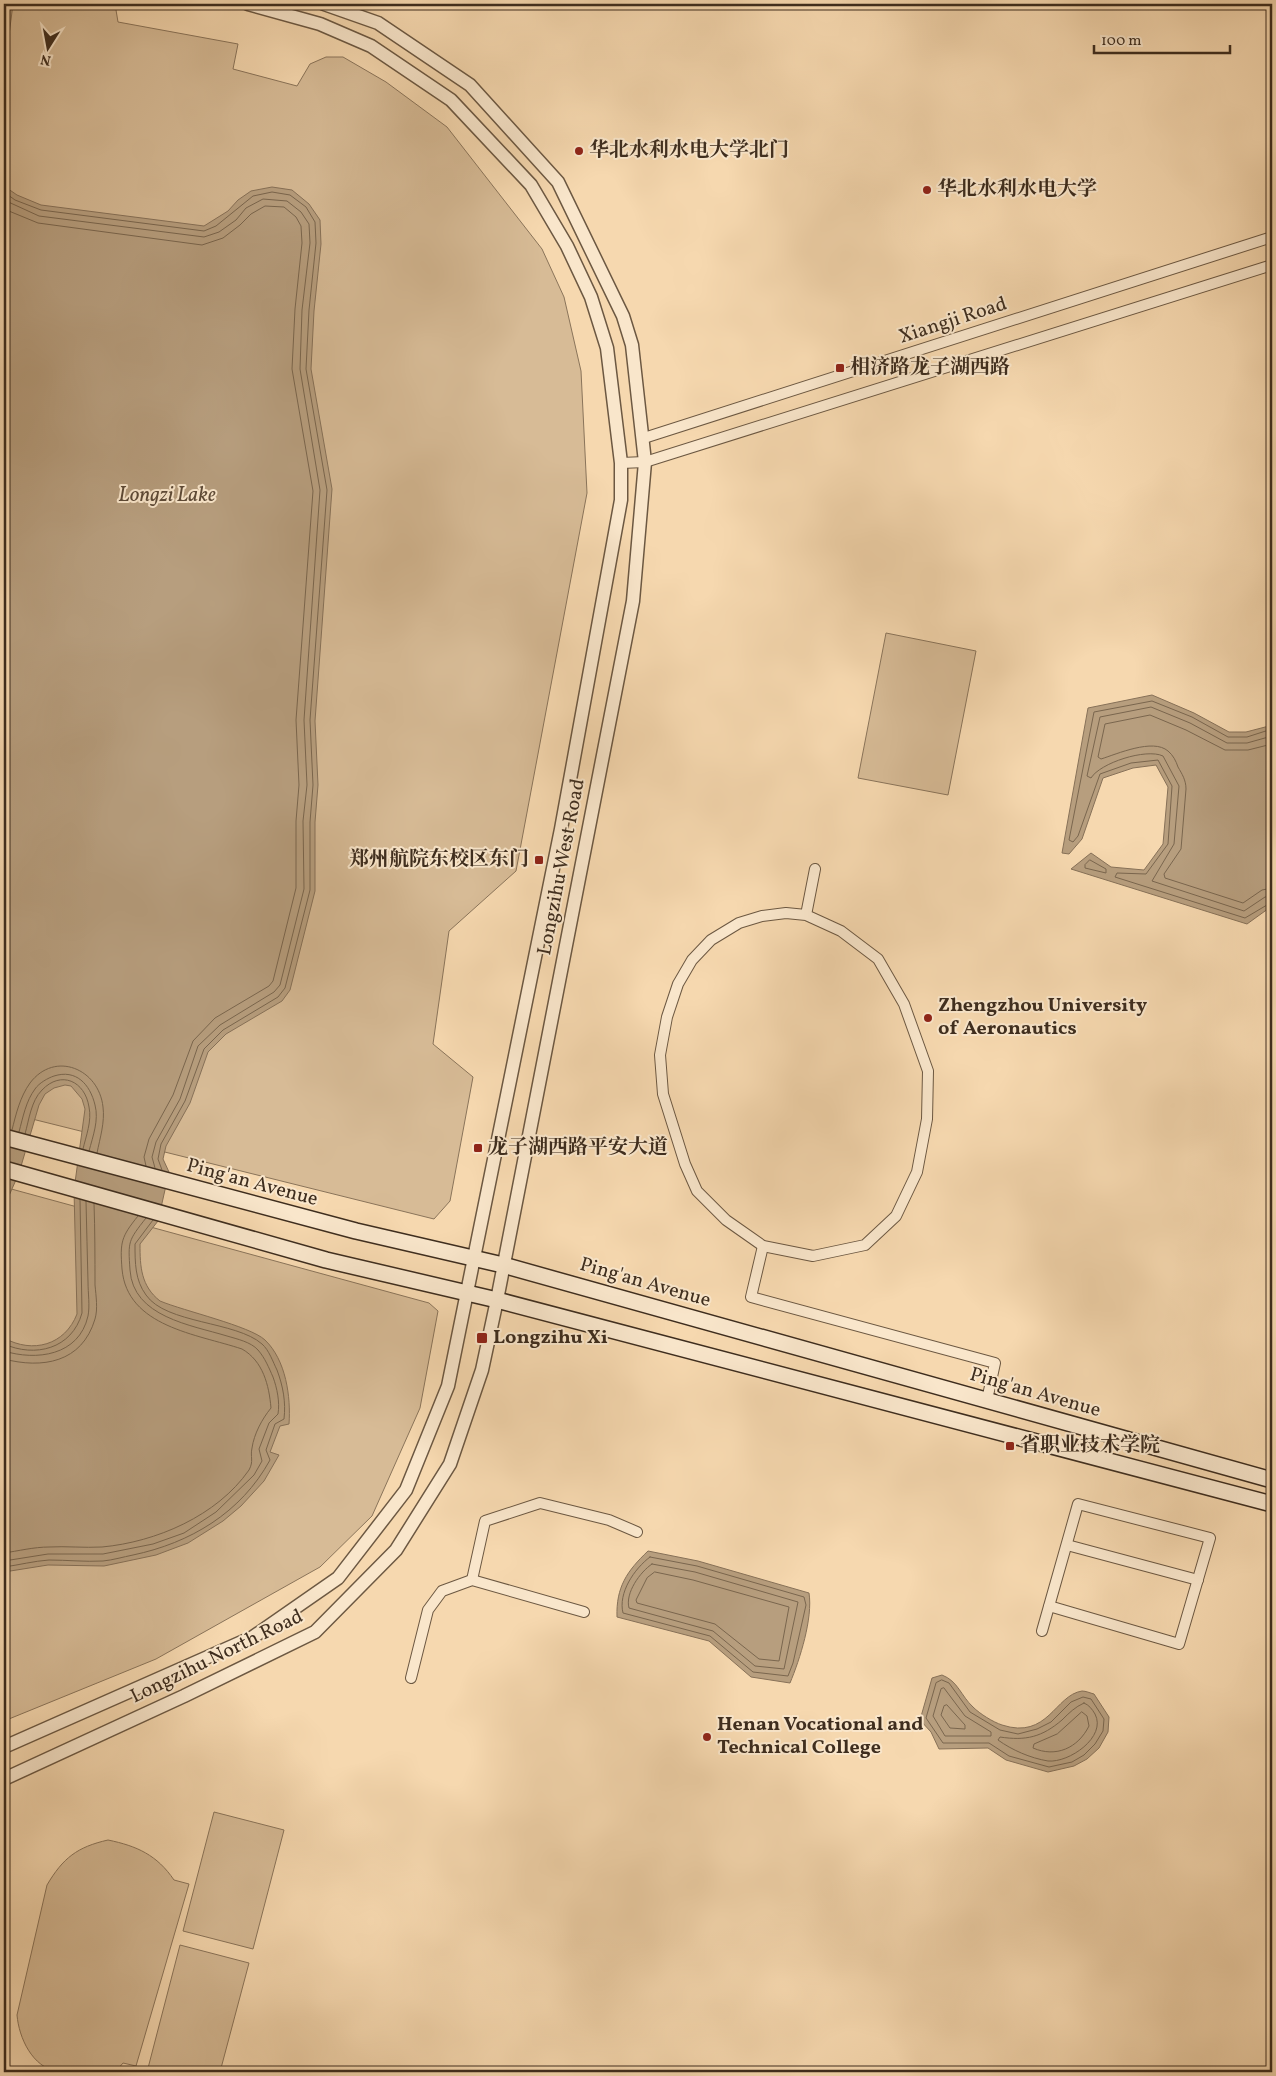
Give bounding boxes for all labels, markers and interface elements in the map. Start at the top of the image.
north arrow [22,22,72,72]
scale bar [1094,22,1230,54]
text: 100 m [1101,31,1141,52]
text: N [39,49,53,70]
place label: 华北水利水电大学北门 [589,137,789,165]
marker: 华北水利水电大学北门 [573,145,585,157]
place label: 华北水利水电大学 [937,176,1097,204]
marker: 华北水利水电大学 [921,184,933,196]
street label: Xiangji Road [895,290,1011,352]
place label: 相济路龙子湖西路 [850,354,1010,382]
marker: 相济路龙子湖西路 [834,362,846,374]
water label: Longzi Lake [118,481,216,510]
street label: Longzihu West Road [531,776,593,958]
place label: 郑州航院东校区东门 [349,846,529,874]
marker: 郑州航院东校区东门 [533,854,545,866]
place label: Zhengzhou University of Aeronautics [938,992,1147,1043]
marker: Zhengzhou University of Aeronautics [922,1012,934,1024]
place label: 龙子湖西路平安大道 [488,1134,668,1162]
marker: 龙子湖西路平安大道 [472,1142,484,1154]
street label: Ping'an Avenue [183,1152,321,1214]
street label: Ping'an Avenue [576,1251,714,1315]
place label: Longzihu Xi [493,1324,608,1352]
marker: Longzihu Xi [475,1331,489,1345]
street label: Ping'an Avenue [966,1361,1104,1425]
place label: 省职业技术学院 [1020,1432,1160,1460]
marker: 省职业技术学院 [1004,1440,1016,1452]
street label: Longzihu North Road [126,1603,308,1711]
place label: Henan Vocational and Technical College [717,1711,923,1762]
marker: Henan Vocational and Technical College [701,1731,713,1743]

